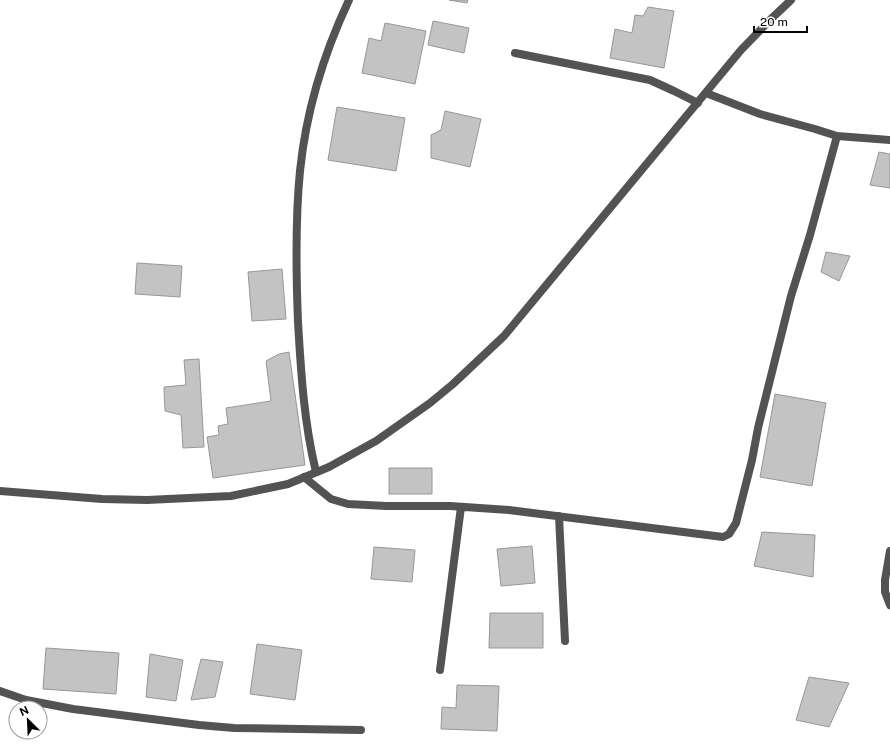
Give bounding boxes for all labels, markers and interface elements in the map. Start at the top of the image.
scale bar [754,8,807,34]
text: 20 m [760,15,788,29]
north arrow [8,700,48,740]
text: N [18,704,30,718]

